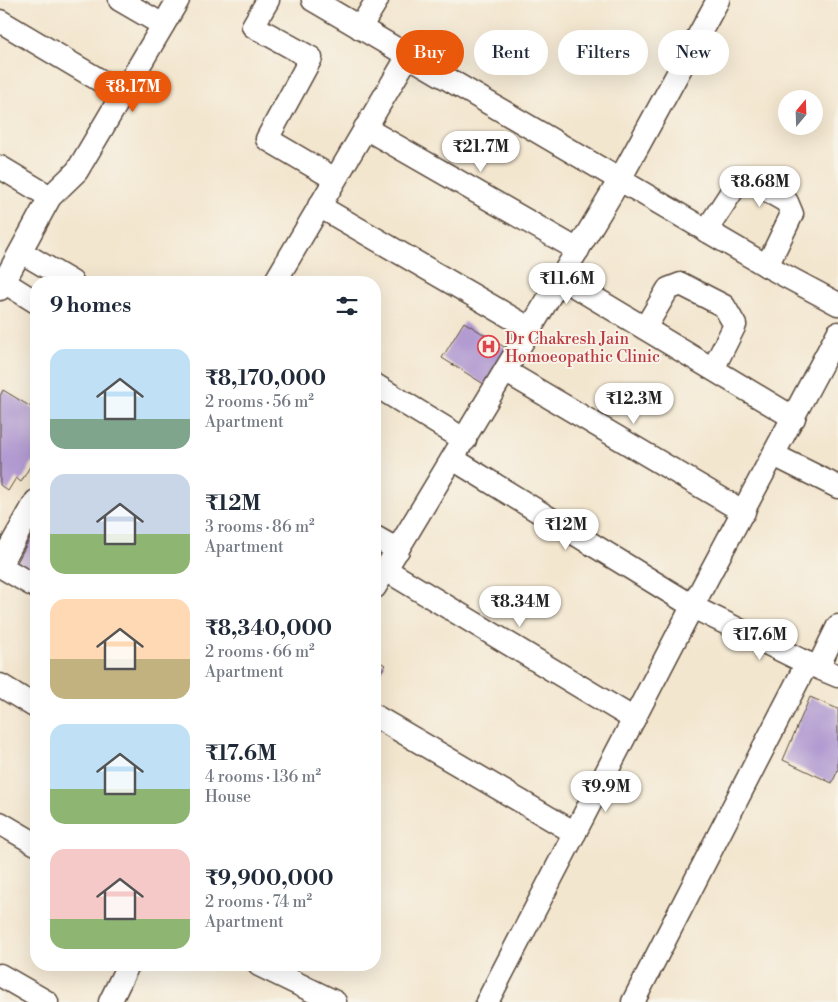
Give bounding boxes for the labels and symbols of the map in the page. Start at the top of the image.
pin: ₹8.17M [92,70,174,113]
north arrow [778,90,822,135]
pin: ₹21.7M [440,130,522,173]
pin: ₹8.68M [719,166,801,208]
pin: ₹11.6M [526,262,608,305]
place label: Dr Chakresh Jain Homoeopathic Clinic [505,329,660,367]
hospital icon: Dr Chakresh Jain Homoeopathic Clinic [477,335,501,359]
pin: ₹12.3M [593,382,675,425]
pin: ₹12M [536,508,596,551]
pin: ₹8.34M [479,586,561,628]
pin: ₹17.6M [719,618,801,661]
pin: ₹9.9M [571,770,641,813]

